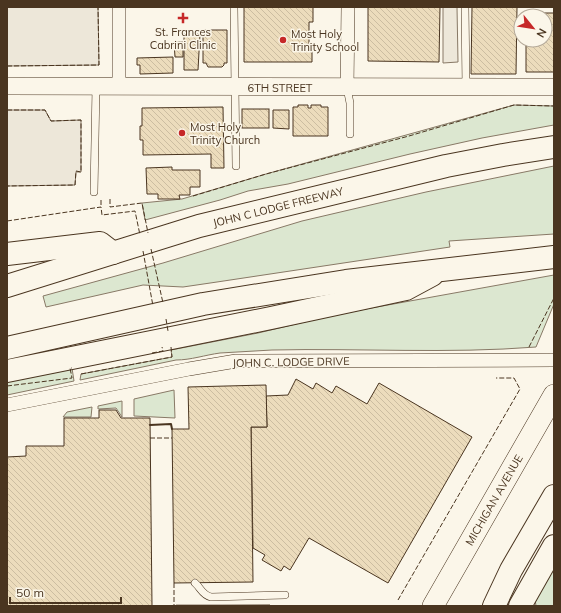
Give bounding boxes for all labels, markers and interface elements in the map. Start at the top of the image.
north arrow [513,8,553,48]
marker: St. Frances Cabrini Clinic [177,12,189,24]
place label: St. Frances Cabrini Clinic [150,25,217,52]
text: N [534,26,550,40]
place label: Most Holy Trinity School [291,27,359,54]
marker: Most Holy Trinity School [278,35,288,45]
street label: 6TH STREET [248,81,313,95]
place label: Most Holy Trinity Church [190,120,260,147]
marker: Most Holy Trinity Church [177,128,187,138]
street label: JOHN C LODGE FREEWAY [211,184,345,230]
street label: JOHN C. LODGE DRIVE [232,354,350,370]
street label: MICHIGAN AVENUE [462,452,526,548]
scale bar [10,579,121,605]
text: 50 m [16,585,44,600]

